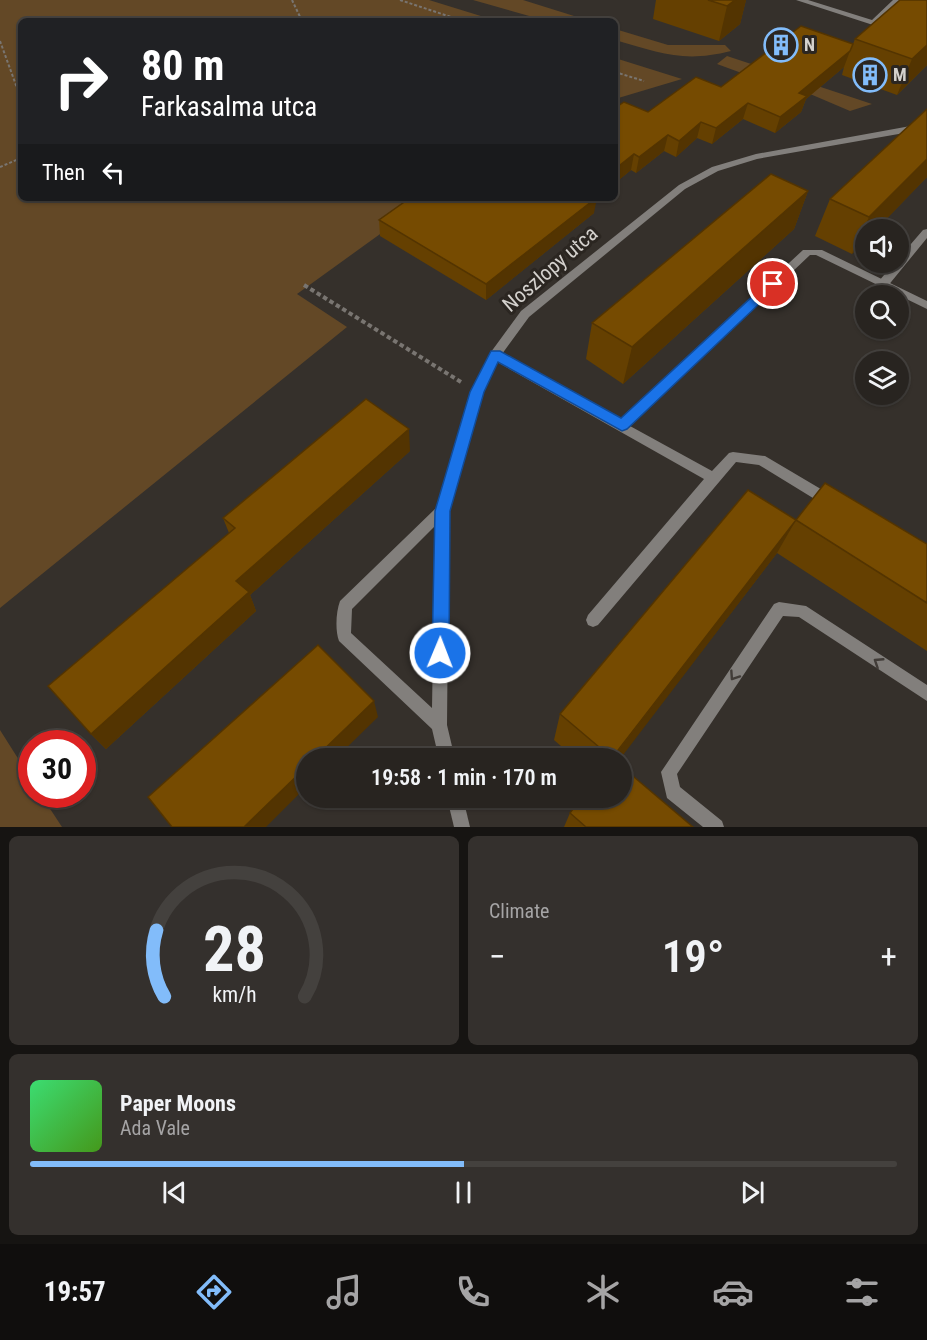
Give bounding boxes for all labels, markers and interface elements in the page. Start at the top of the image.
building icon: N [763,27,799,63]
place label: N [804,34,815,55]
text: 80 m [141,41,224,90]
icon: right [42,42,120,120]
building icon: M [852,57,888,93]
place label: M [893,64,907,85]
text: Farkasalma utca [141,91,317,123]
icon: left [97,156,130,189]
text: Then [42,160,85,185]
map controls [855,219,909,405]
button: sound [855,219,909,273]
street label: Noszlopy utca [498,221,602,317]
pin [747,258,798,309]
icon: arrive [756,267,789,300]
button: search [855,285,909,339]
button: layers [855,351,909,405]
position arrow [408,621,472,685]
one-way arrow [874,657,884,669]
one-way arrow [730,669,741,680]
speed limit sign: 30 [18,730,96,808]
text: 19:58 · 1 min · 170 m [371,765,557,790]
text: Climate [489,899,549,923]
text: 28 [202,913,266,986]
text: 19° [662,930,724,983]
text: − [489,937,506,976]
text: + [881,937,897,976]
text: km/h [212,983,256,1008]
text: Paper Moons [120,1091,236,1116]
text: Ada Vale [120,1116,190,1140]
icon: previous [158,1176,191,1209]
icon: pause [447,1176,480,1209]
icon: next [736,1176,769,1209]
icon: directions [193,1271,235,1313]
icon: music [323,1271,365,1313]
icon: phone [452,1271,494,1313]
icon: climate [582,1271,624,1313]
icon: car [712,1271,754,1313]
icon: filters [841,1271,883,1313]
text: 19:57 [44,1276,106,1308]

